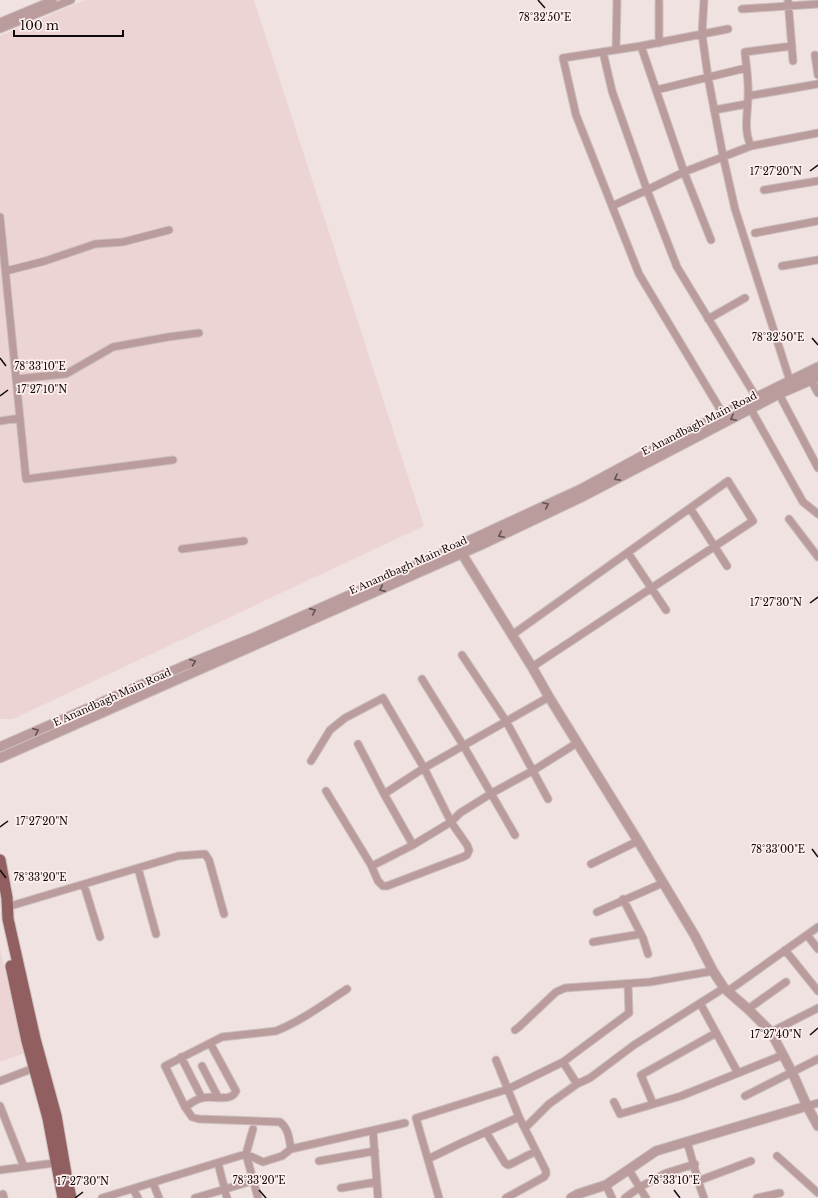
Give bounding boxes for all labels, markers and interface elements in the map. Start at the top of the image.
text: 78°32'50"E [519,11,571,24]
scale bar [14,12,123,38]
text: 100 m [20,18,59,33]
text: 17°27'20"N [750,165,802,178]
text: 78°32'50"E [752,331,804,344]
text: 78°33'10"E [14,360,66,373]
text: 17°27'10"N [17,383,67,396]
street label: E Anandbagh Main Road [639,389,759,458]
one-way arrow [729,413,737,421]
one-way arrow [614,473,622,481]
one-way arrow [541,502,549,510]
one-way arrow [497,530,505,538]
street label: E Anandbagh Main Road [347,533,469,597]
one-way arrow [379,584,386,592]
text: 17°27'30"N [750,596,802,609]
one-way arrow [308,608,316,616]
one-way arrow [190,658,197,666]
street label: E Anandbagh Main Road [51,665,173,729]
one-way arrow [31,728,39,736]
text: 17°27'20"N [16,815,68,828]
text: 78°33'00"E [751,843,805,856]
text: 78°33'20"E [13,871,67,884]
text: 17°27'40"N [750,1028,802,1041]
text: 78°33'20"E [232,1174,286,1187]
text: 78°33'10"E [648,1174,700,1187]
text: 17°27'30"N [57,1175,109,1188]

